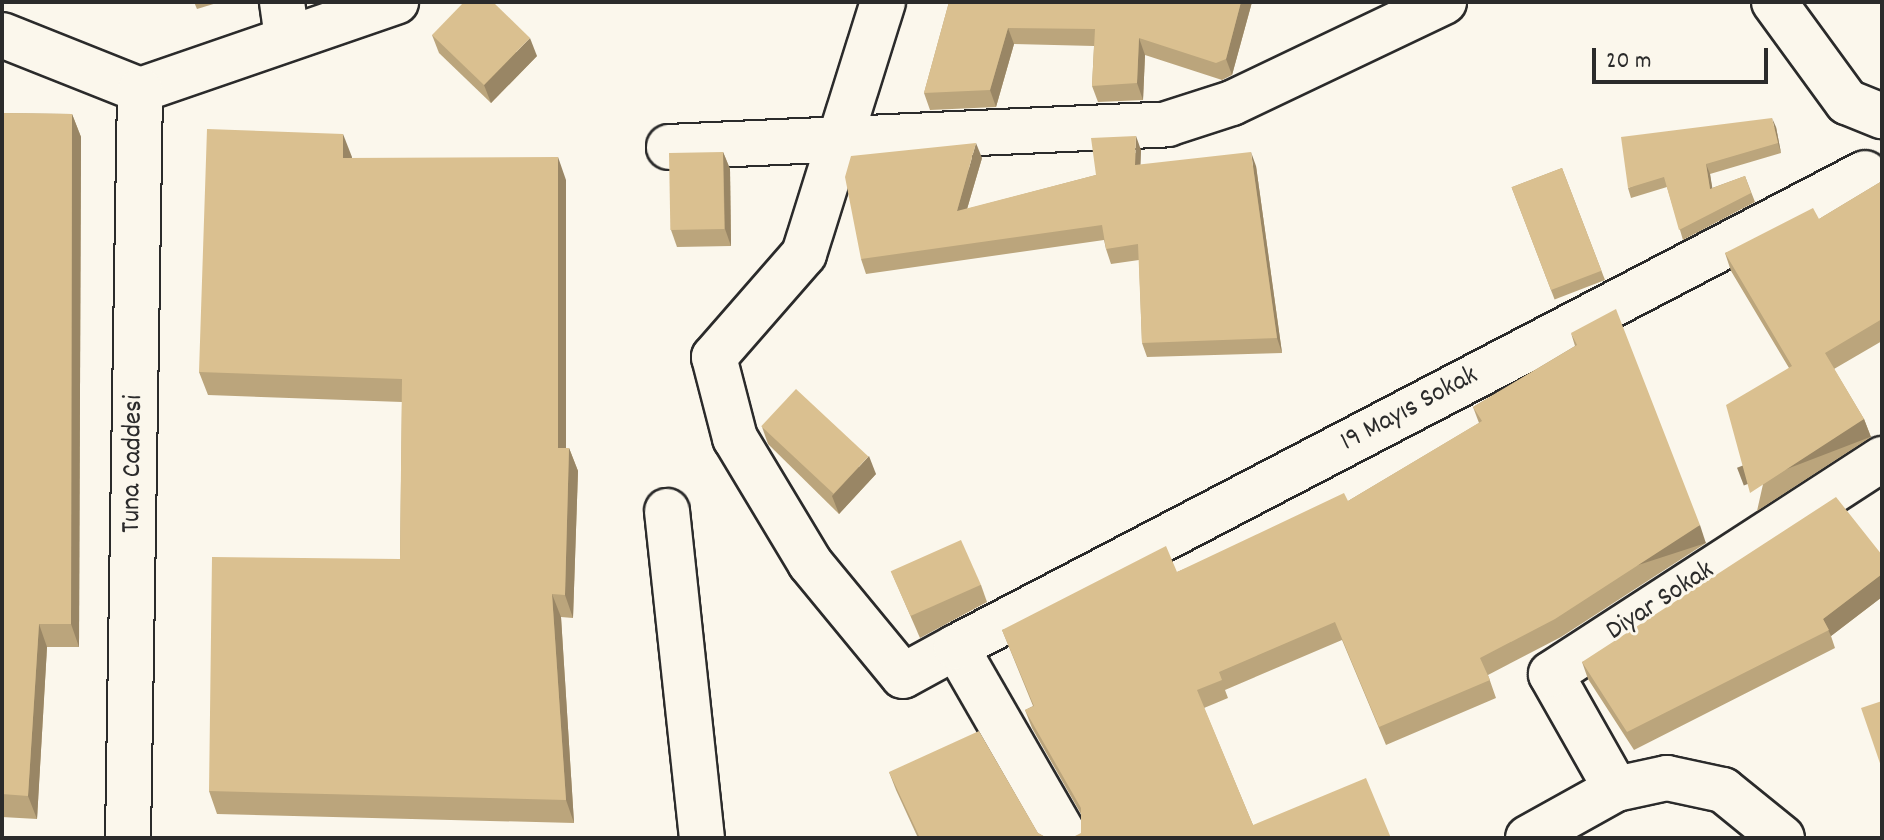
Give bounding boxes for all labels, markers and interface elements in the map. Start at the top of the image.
scale bar [1596,32,1772,82]
text: 20 m [1606,45,1652,79]
street label: 19 Mayıs Sokak [1336,360,1484,460]
street label: Tuna Caddesi [116,395,152,533]
street label: Diyar Sokak [1601,555,1721,649]

